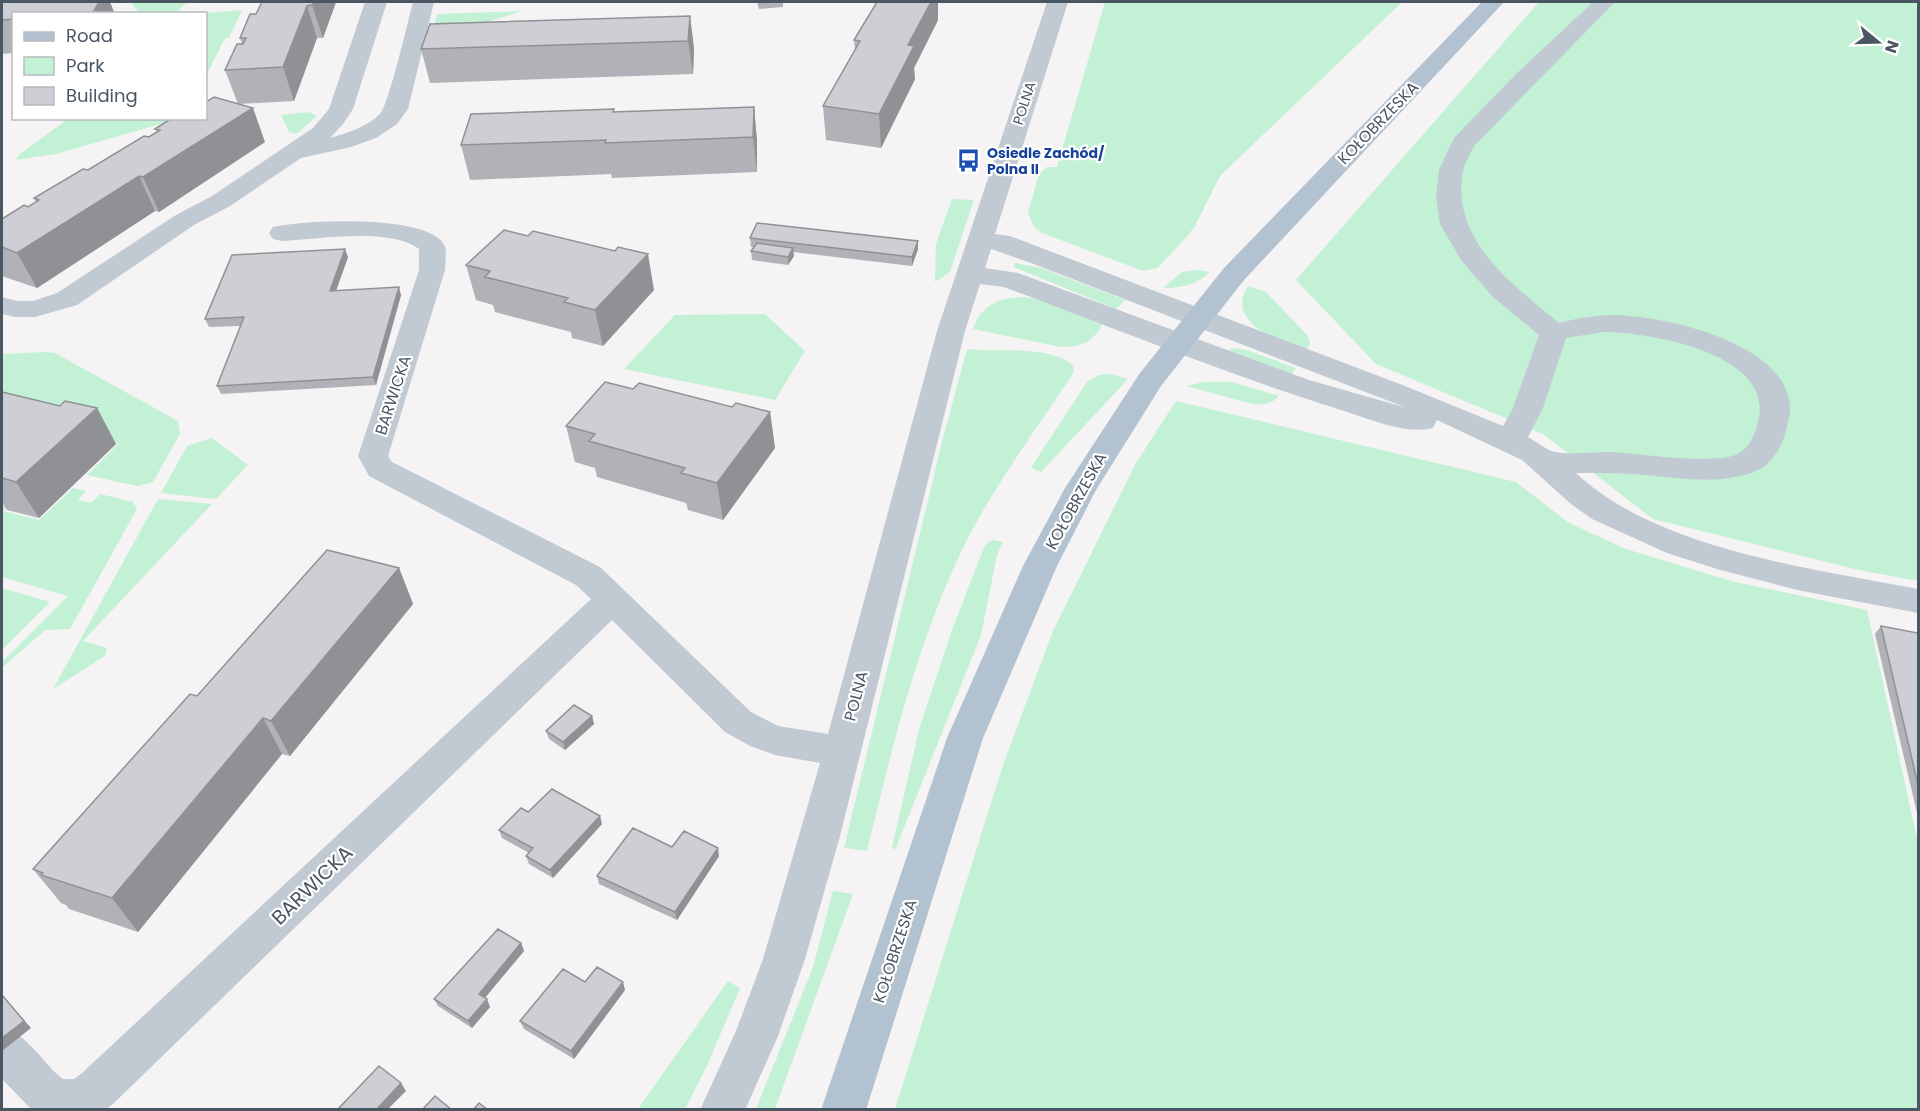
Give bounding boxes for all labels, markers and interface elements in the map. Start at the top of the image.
legend [12,12,207,120]
north arrow [1848,12,1908,72]
text: Road [66,23,113,48]
text: N [1879,37,1905,56]
text: Park [66,53,105,78]
street label: KOŁOBRZESKA [1332,76,1424,170]
street label: POLNA [1008,79,1040,127]
text: Building [66,83,138,108]
place label: Osiedle Zachód/ Polna II [987,143,1105,179]
bus stop icon: Osiedle Zachód/ Polna II [956,148,982,174]
street label: BARWICKA [369,352,417,438]
street label: KOŁOBRZESKA [1040,448,1112,554]
street label: POLNA [838,668,874,724]
street label: BARWICKA [265,839,359,931]
street label: KOŁOBRZESKA [867,896,923,1006]

